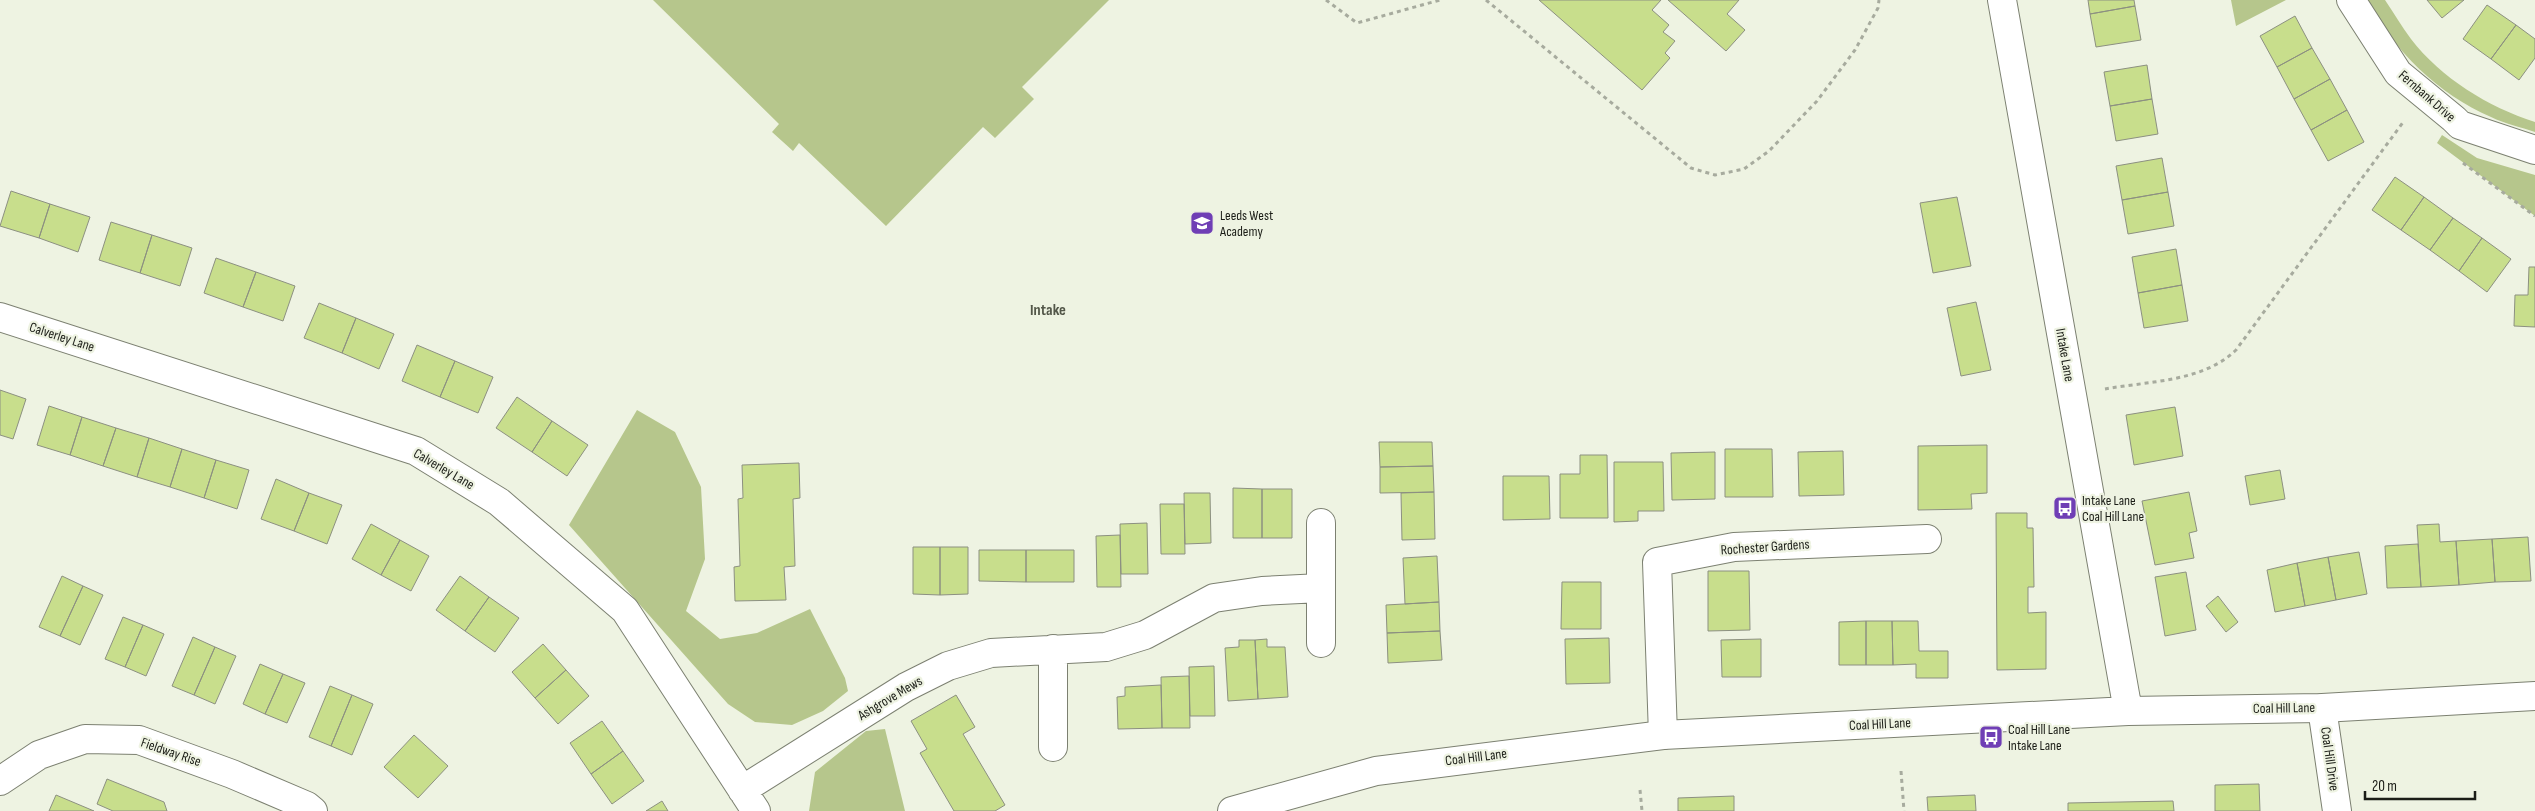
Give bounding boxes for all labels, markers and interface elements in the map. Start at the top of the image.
street label: Fernbank Drive [2395,67,2459,125]
place label: Leeds West Academy [1219,207,1273,240]
school or university icon: Leeds West Academy [1189,210,1215,236]
district label: Intake [1030,301,1066,320]
street label: Calverley Lane [27,318,97,356]
street label: Intake Lane [2052,327,2078,383]
street label: Calverley Lane [411,445,477,493]
place label: Intake Lane Coal Hill Lane [2082,492,2144,525]
bus stop icon: Intake Lane Coal Hill Lane [2052,495,2078,521]
street label: Rochester Gardens [1720,535,1810,559]
street label: Ashgrove Mews [854,672,925,724]
street label: Coal Hill Lane [2253,699,2315,717]
street label: Coal Hill Lane [1849,714,1911,734]
place label: Coal Hill Lane Intake Lane [2008,721,2070,754]
bus stop icon: Coal Hill Lane Intake Lane [1978,724,2004,750]
street label: Coal Hill Drive [2317,726,2343,792]
street label: Fieldway Rise [139,734,203,770]
street label: Coal Hill Lane [1444,745,1508,769]
scale bar [2365,768,2475,800]
text: 20 m [2372,777,2397,796]

